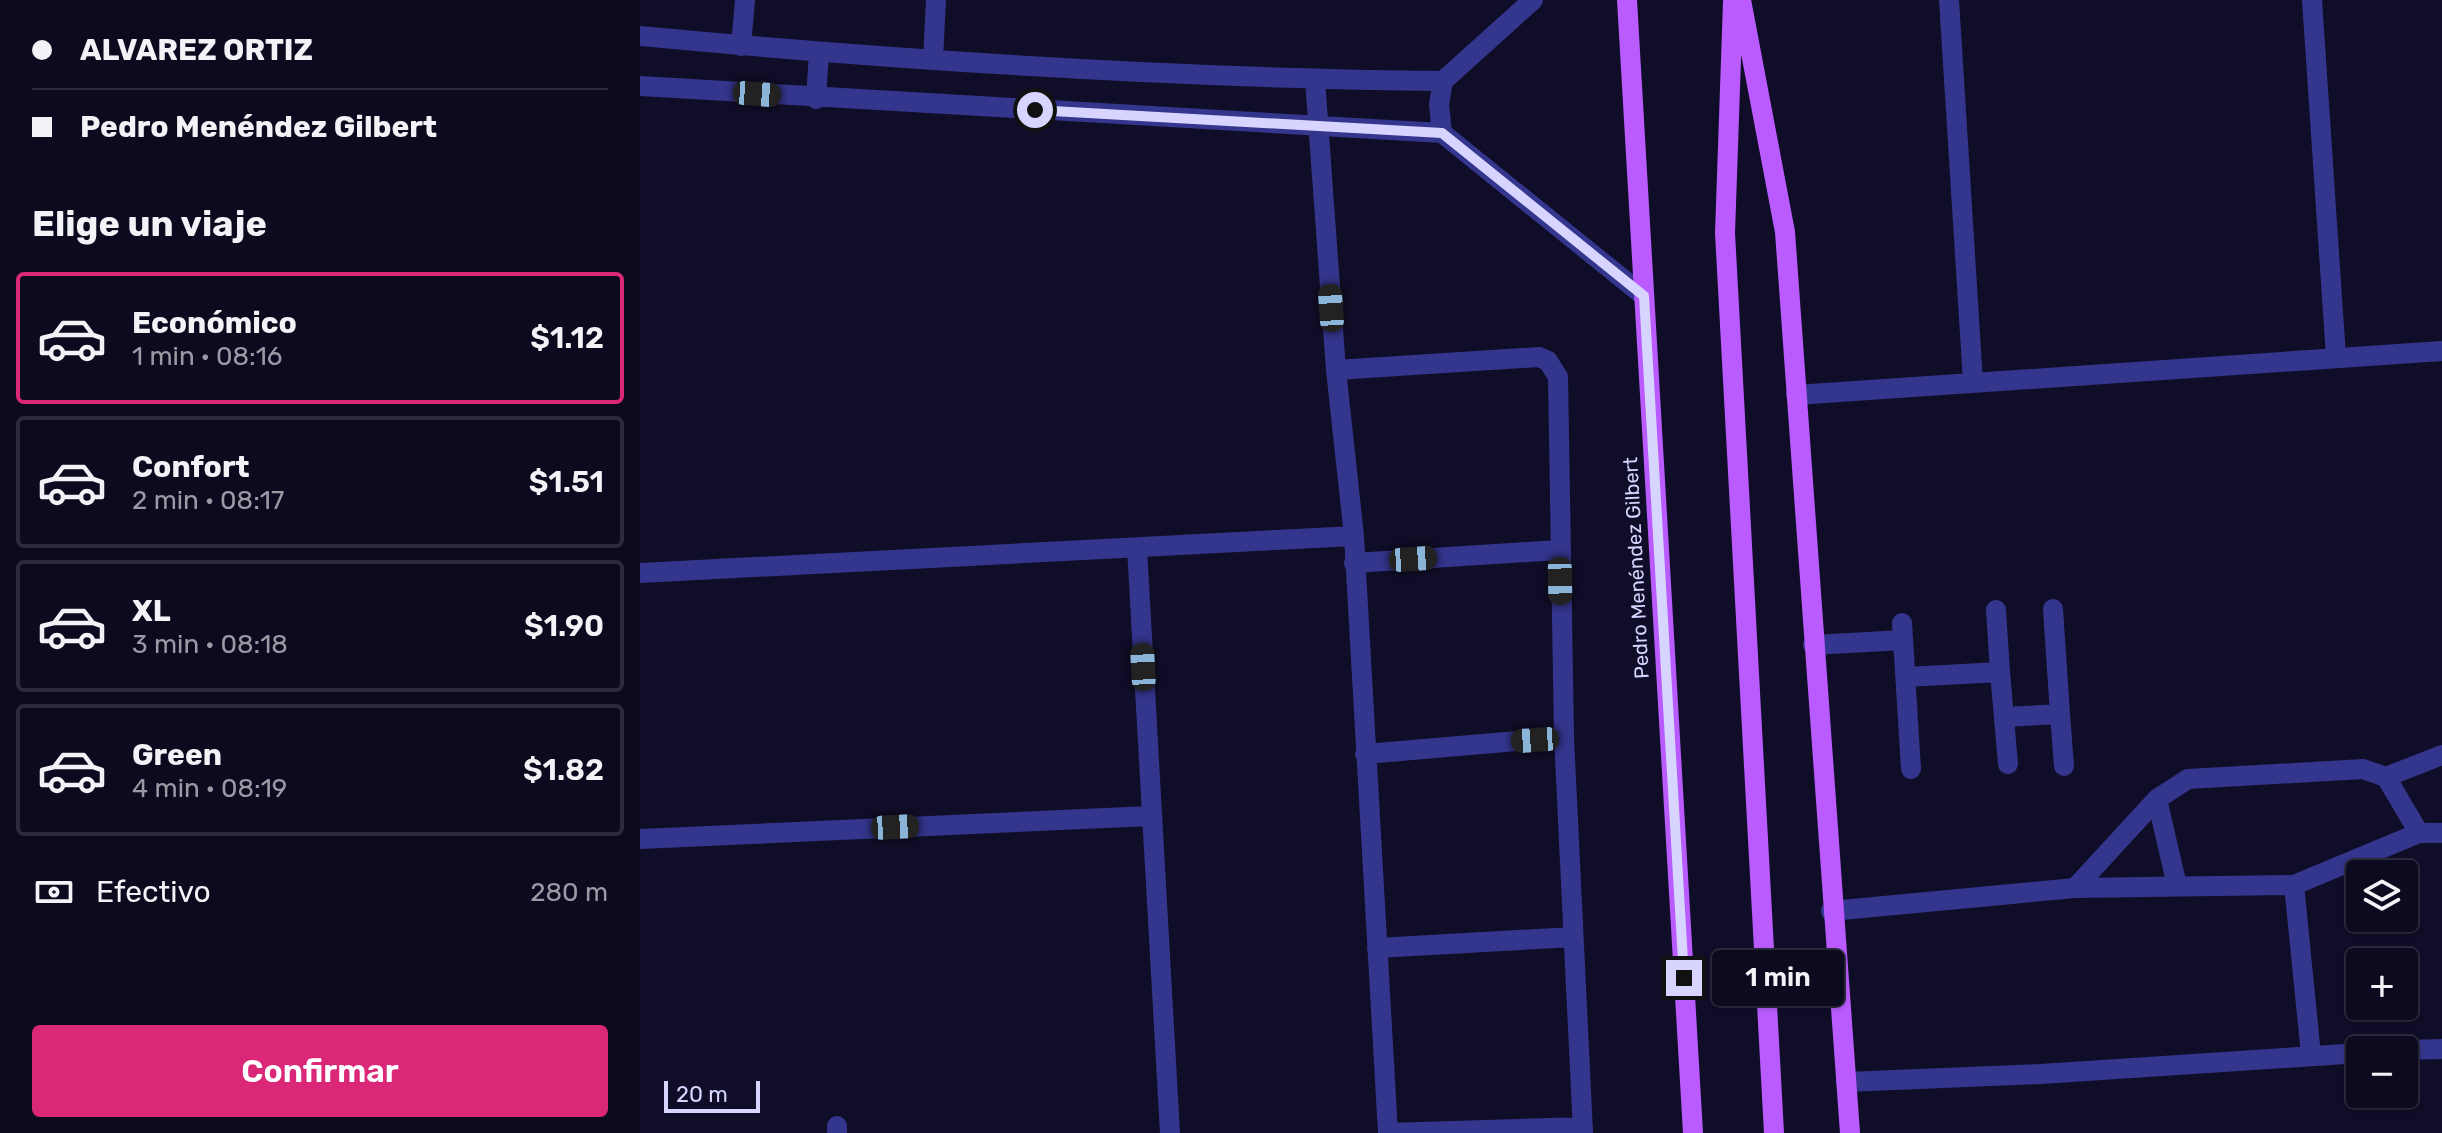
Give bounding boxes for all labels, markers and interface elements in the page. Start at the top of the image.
text: ALVAREZ ORTIZ [80,32,313,68]
car [732,80,782,108]
route start [1017,92,1053,128]
text: Pedro Menéndez Gilbert [80,109,437,145]
text: Elige un viaje [32,202,267,245]
car [1317,283,1345,333]
icon: car [36,302,108,374]
text: Económico [132,305,297,341]
text: $1.12 [530,320,604,356]
text: 1 min · 08:16 [132,341,283,372]
icon: car [36,446,108,518]
text: Confort [132,449,250,485]
street label: Pedro Menéndez Gilbert [1618,456,1654,680]
text: $1.51 [529,464,604,500]
text: 2 min · 08:17 [132,485,284,516]
car [1388,545,1438,573]
car [1548,557,1572,605]
icon: car [36,590,108,662]
text: XL [132,593,171,629]
text: $1.90 [524,608,604,644]
text: 3 min · 08:18 [132,629,288,660]
car [1130,642,1156,692]
car [1510,726,1560,754]
icon: car [36,734,108,806]
text: Green [132,737,222,773]
text: $1.82 [523,752,604,788]
text: 4 min · 08:19 [132,773,287,804]
car [870,814,920,840]
map controls [2346,860,2418,1108]
button: layers [2346,860,2418,932]
icon: cash [32,870,76,914]
text: Efectivo [96,874,211,910]
text: 280 m [530,877,608,908]
button: + [2346,948,2418,1020]
callout: 1 min [1712,950,1844,1006]
route end [1666,960,1702,996]
text: 1 min [1745,962,1811,993]
button: Confirmar [32,1025,608,1117]
button: − [2346,1036,2418,1108]
scale bar [664,1077,760,1113]
text: 20 m [676,1081,728,1108]

